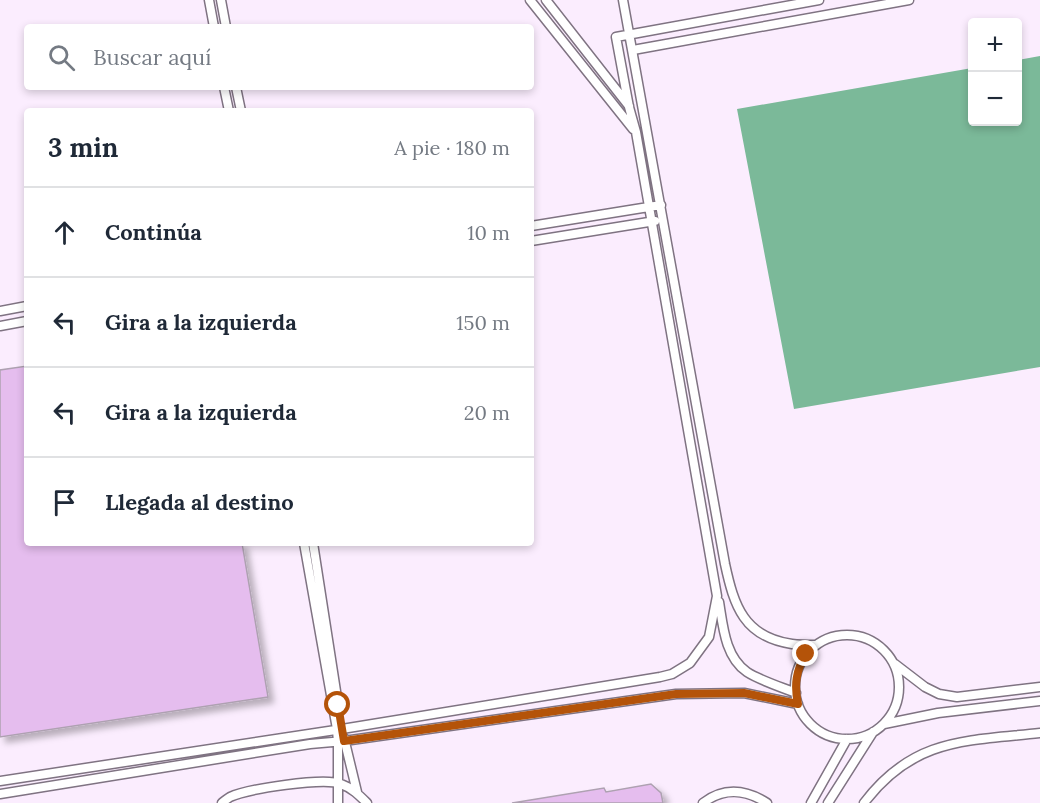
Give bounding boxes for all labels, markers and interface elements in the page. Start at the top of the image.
map controls [968,18,1022,126]
button: + [968,18,1022,72]
search box [24,24,534,90]
icon: search [45,41,78,74]
text: Buscar aquí [93,43,211,71]
button: − [968,72,1022,126]
text: 3 min [48,131,118,164]
text: A pie · 180 m [394,135,510,160]
icon: ahead [48,216,81,249]
text: Continúa [105,218,202,246]
text: 10 m [467,220,510,245]
icon: left [48,306,81,339]
text: Gira a la izquierda [105,308,297,336]
text: 150 m [456,310,510,335]
icon: left [48,396,81,429]
text: Gira a la izquierda [105,398,297,426]
text: 20 m [464,400,510,425]
icon: arrive [48,486,81,519]
text: Llegada al destino [105,488,294,516]
route end [792,640,818,666]
route start [324,691,350,717]

